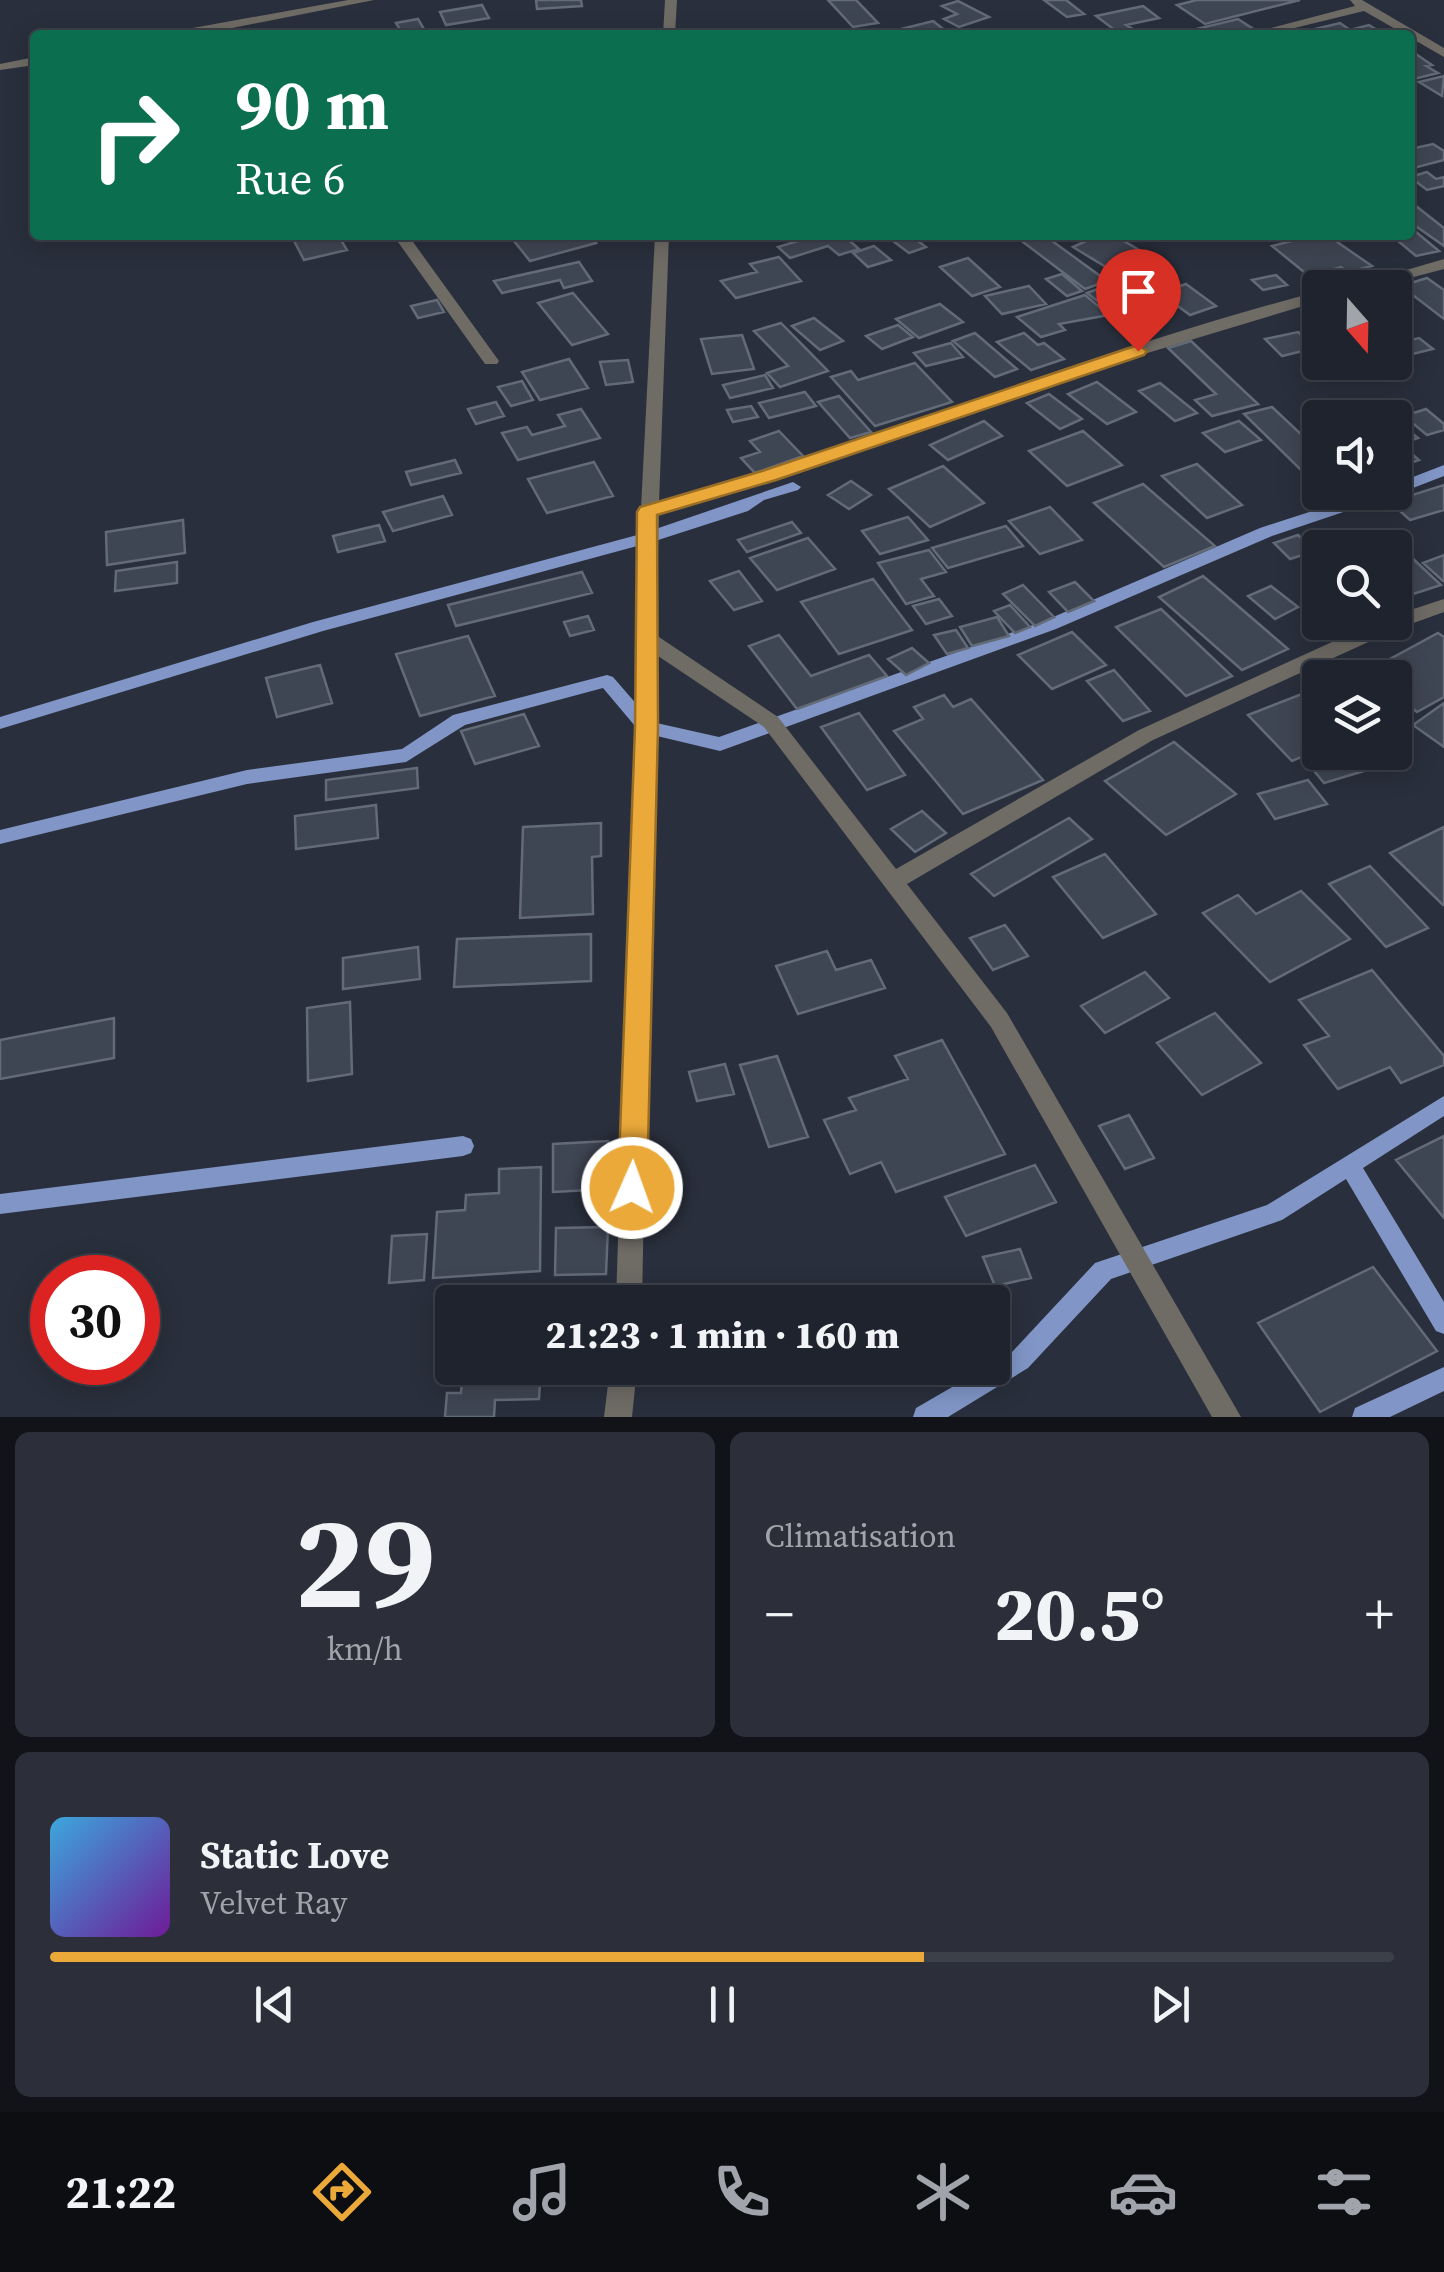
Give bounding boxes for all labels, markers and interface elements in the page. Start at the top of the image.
text: 90 m [235,56,389,152]
icon: right [70,70,200,200]
text: Rue 6 [235,147,346,209]
pin [1096,249,1181,352]
icon: arrive [1111,264,1166,319]
north arrow [1302,270,1412,380]
map controls [1302,270,1412,770]
button: sound [1302,400,1412,510]
button: search [1302,530,1412,640]
button: layers [1302,660,1412,770]
position arrow [580,1136,684,1240]
speed limit sign: 30 [30,1255,160,1385]
text: 21:23 · 1 min · 160 m [545,1309,900,1361]
text: 29 [294,1472,435,1651]
text: Climatisation [765,1514,956,1558]
text: 20.5° [994,1562,1165,1665]
text: − [765,1576,794,1651]
text: + [1365,1576,1394,1651]
text: km/h [327,1627,403,1671]
text: Static Love [200,1829,389,1881]
text: Velvet Ray [200,1881,347,1925]
icon: previous [247,1977,302,2032]
icon: pause [695,1977,750,2032]
icon: next [1143,1977,1198,2032]
icon: directions [307,2157,377,2227]
icon: music [507,2157,577,2227]
icon: phone [707,2157,777,2227]
icon: climate [908,2157,978,2227]
icon: car [1108,2157,1178,2227]
icon: filters [1309,2157,1379,2227]
text: 21:22 [65,2161,176,2223]

